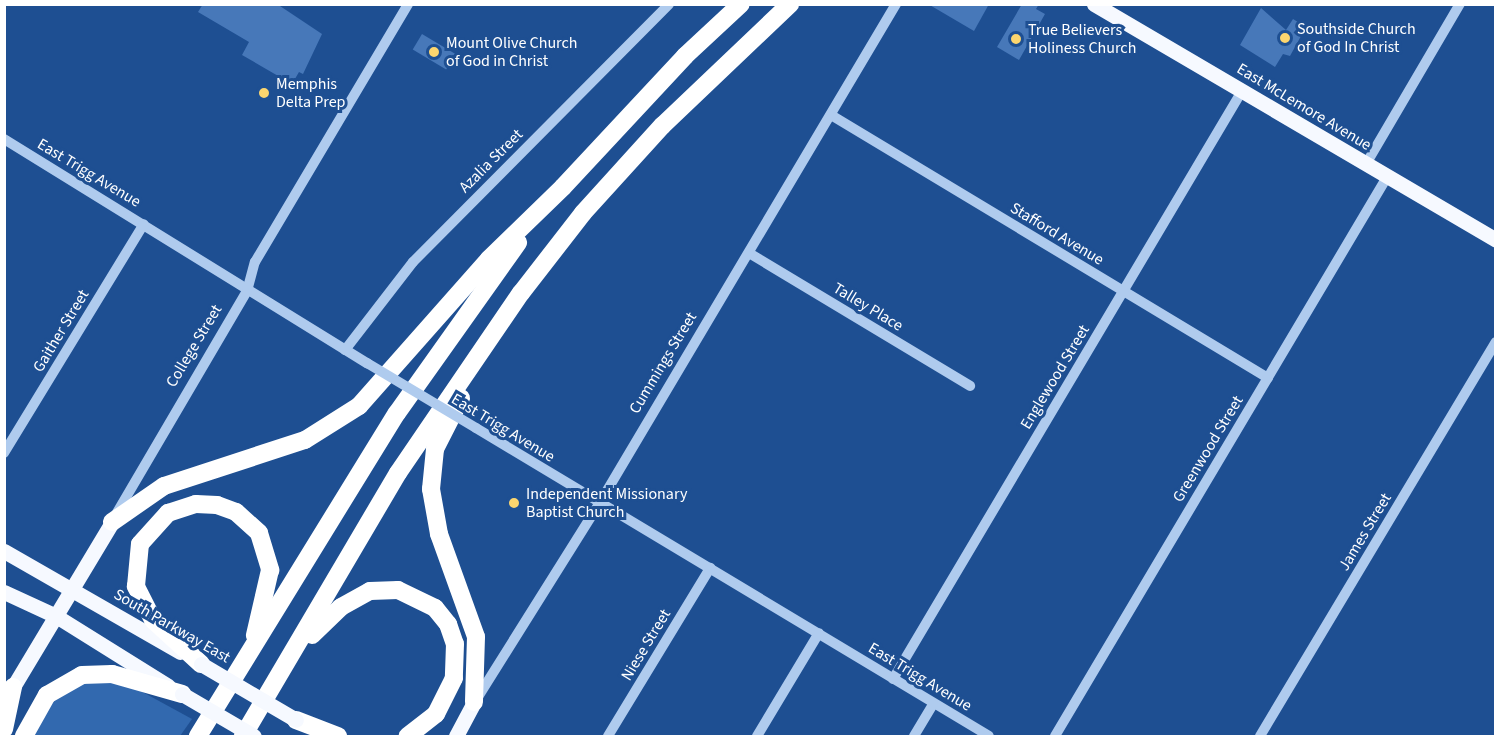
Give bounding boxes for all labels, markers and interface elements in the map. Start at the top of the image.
place label: Southside Church of God In Christ [1297,19,1416,57]
place label: True Believers Holiness Church [1028,20,1136,58]
marker: Southside Church of God In Christ [1278,31,1292,45]
marker: True Believers Holiness Church [1009,32,1023,46]
place label: Mount Olive Church of God in Christ [446,33,577,71]
marker: Mount Olive Church of God in Christ [427,45,441,59]
street label: East McLemore Avenue [1233,59,1375,155]
place label: Memphis Delta Prep [276,74,345,112]
marker: Memphis Delta Prep [257,86,271,100]
street label: Azalia Street [455,125,527,197]
street label: East Trigg Avenue [34,135,144,211]
street label: Stafford Avenue [1007,199,1107,269]
street label: Talley Place [829,279,907,335]
street label: Gaither Street [29,286,93,376]
street label: College Street [162,301,226,391]
street label: Cummings Street [625,309,701,417]
street label: Englewood Street [1016,321,1094,433]
street label: East Trigg Avenue [448,390,558,466]
street label: Greenwood Street [1169,392,1247,506]
place label: Independent Missionary Baptist Church [526,484,687,522]
street label: James Street [1334,490,1396,574]
marker: Independent Missionary Baptist Church [507,496,521,510]
street label: South Parkway East [110,585,234,667]
street label: Niese Street [617,606,675,684]
street label: East Trigg Avenue [865,639,975,715]

